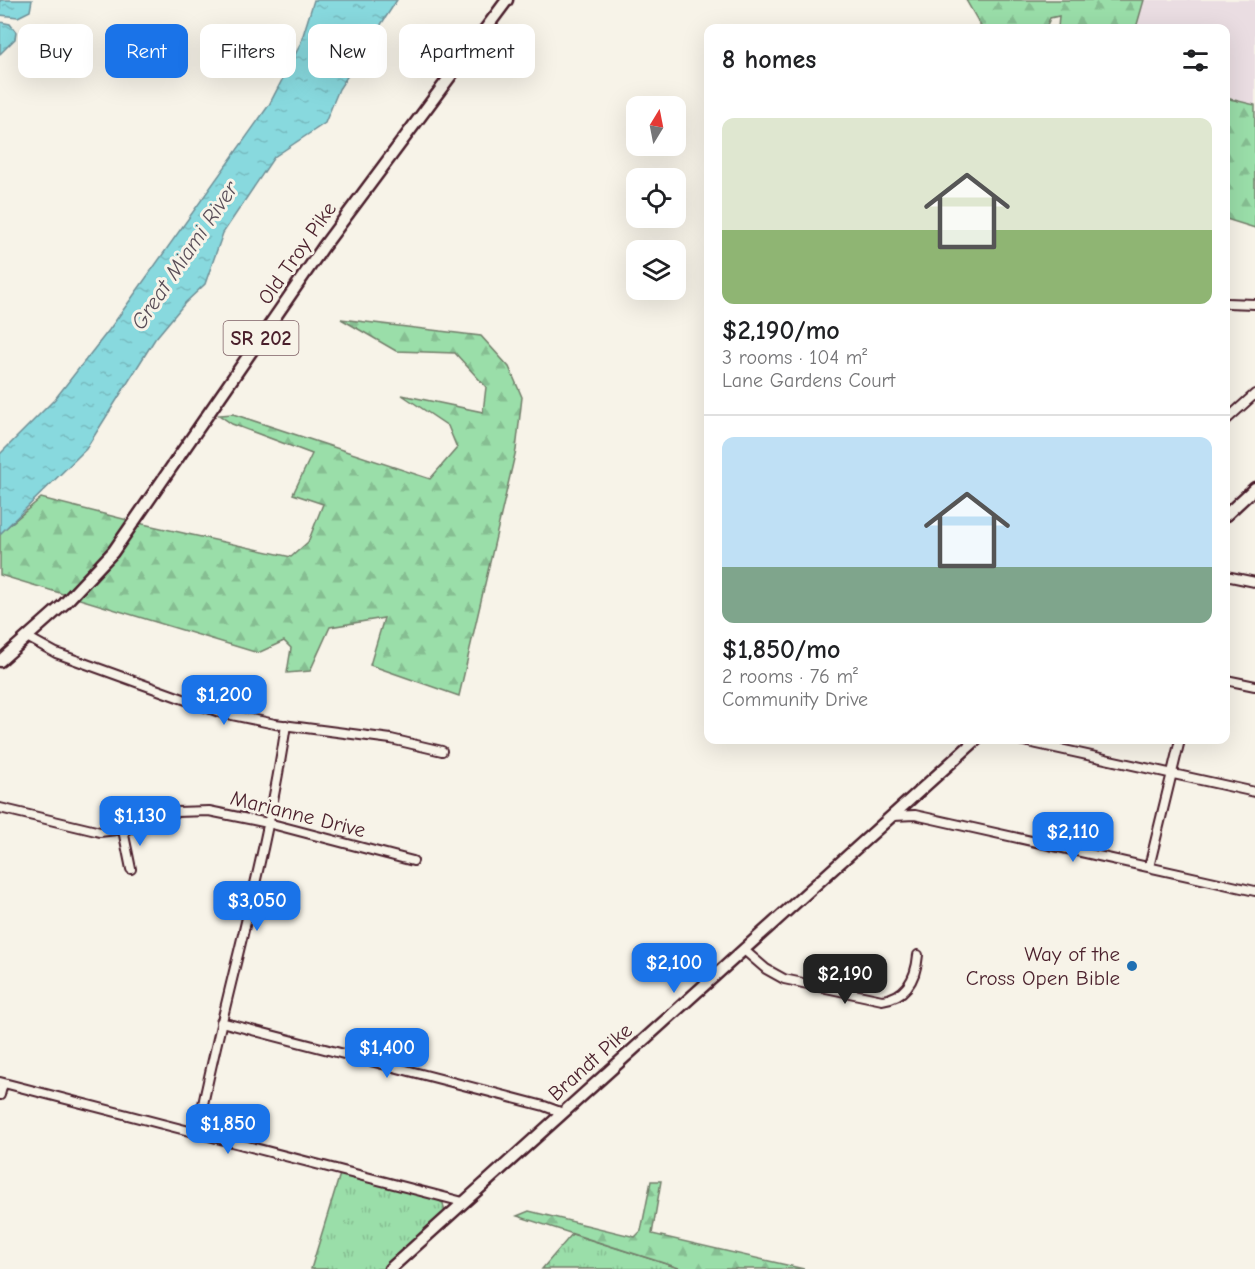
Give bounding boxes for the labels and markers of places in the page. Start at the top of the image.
pin: $1,200 [175,675,273,726]
pin: $1,130 [91,796,189,847]
pin: $2,110 [1024,812,1122,863]
pin: $3,050 [208,881,306,932]
place label: Way of the Cross Open Bible [966,942,1120,990]
pin: $2,100 [625,943,723,994]
pin: $2,190 [796,954,894,1005]
marker: Way of the Cross Open Bible [1125,959,1139,973]
pin: $1,400 [338,1028,436,1079]
pin: $1,850 [179,1104,277,1155]

